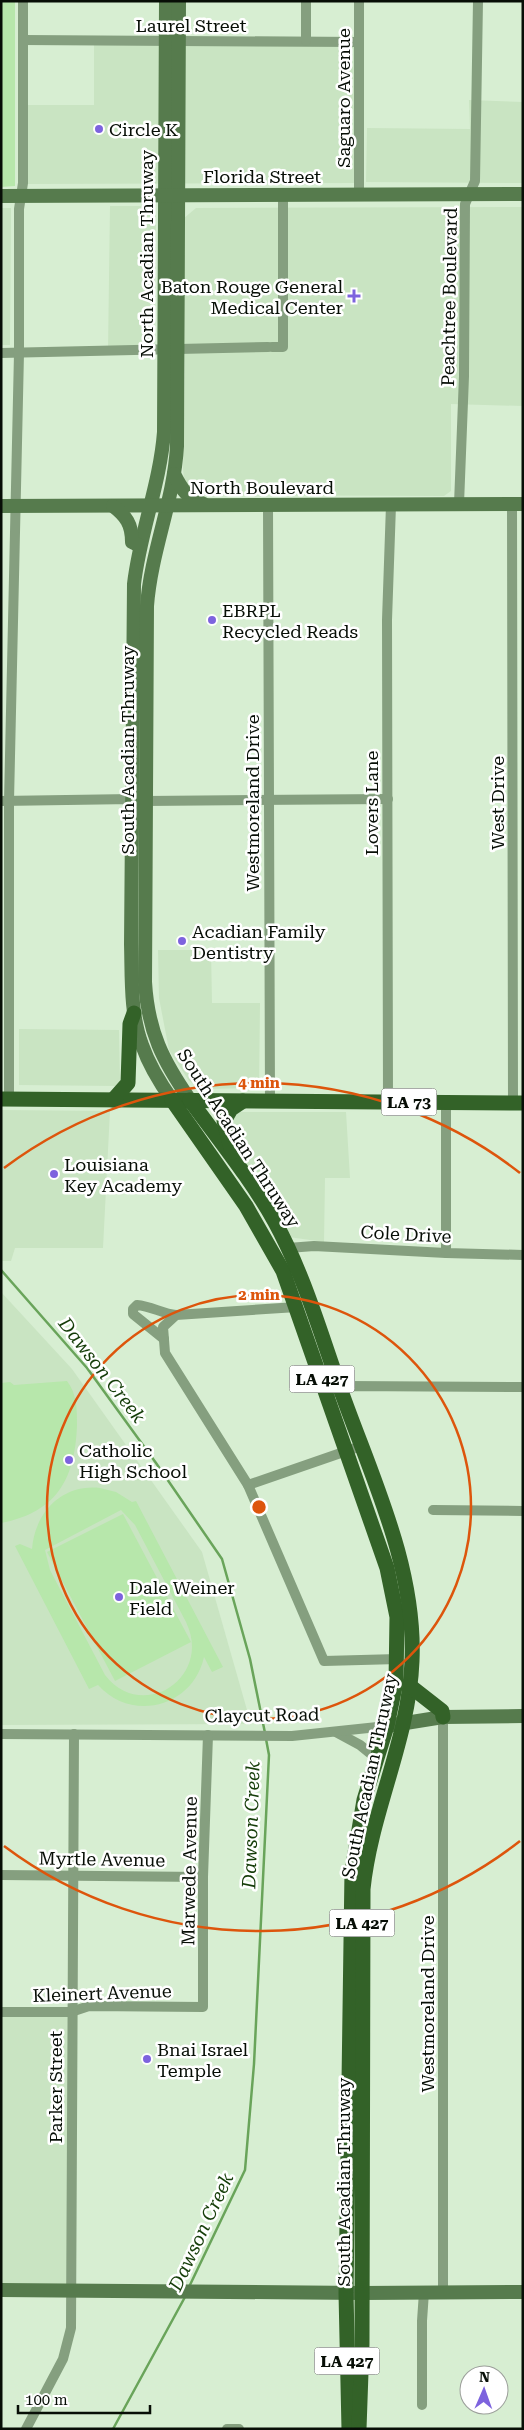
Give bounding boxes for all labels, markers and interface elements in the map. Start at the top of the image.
street label: Laurel Street [136,15,247,36]
street label: Saguaro Avenue [333,28,354,168]
place label: Circle K [109,119,178,140]
marker: Circle K [93,123,105,135]
street label: North Acadian Thruway [136,150,157,358]
street label: Florida Street [203,166,321,187]
street label: Peachtree Boulevard [437,207,461,387]
place label: Baton Rouge General Medical Center [161,276,343,318]
marker: Baton Rouge General Medical Center [347,289,361,303]
street label: North Boulevard [190,477,335,498]
place label: EBRPL Recycled Reads [222,600,358,642]
marker: EBRPL Recycled Reads [206,614,218,626]
street label: South Acadian Thruway [117,645,138,854]
street label: Westmoreland Drive [242,714,263,892]
street label: Lovers Lane [361,750,382,855]
street label: West Drive [487,756,508,850]
place label: Acadian Family Dentistry [192,921,326,963]
marker: Acadian Family Dentistry [176,935,188,947]
street label: South Acadian Thruway [173,1045,305,1232]
text: 4 min [238,1074,280,1092]
road number: LA 73 [382,1088,436,1116]
place label: Louisiana Key Academy [64,1154,183,1196]
marker: Louisiana Key Academy [48,1168,60,1180]
street label: Cole Drive [360,1221,452,1247]
text: 2 min [238,1286,280,1304]
water label: Dawson Creek [53,1312,151,1428]
road number: LA 427 [290,1366,354,1392]
place label: Catholic High School [79,1440,187,1482]
marker: Catholic High School [63,1454,75,1466]
centre of rings [250,1498,268,1516]
place label: Dale Weiner Field [129,1577,235,1619]
marker: Dale Weiner Field [113,1591,125,1603]
street label: South Acadian Thruway [337,1671,401,1880]
street label: Claycut Road [204,1703,320,1727]
water label: Dawson Creek [237,1760,265,1890]
street label: Marwede Avenue [177,1796,201,1946]
street label: Myrtle Avenue [39,1847,166,1871]
road number: LA 427 [330,1910,394,1936]
street label: Westmoreland Drive [417,1915,438,2093]
street label: Kleinert Avenue [32,1980,172,2006]
street label: Parker Street [45,2030,66,2143]
place label: Bnai Israel Temple [157,2039,248,2081]
marker: Bnai Israel Temple [141,2053,153,2065]
street label: South Acadian Thruway [333,2077,354,2286]
water label: Dawson Creek [163,2169,239,2296]
road number: LA 427 [314,2348,380,2374]
north arrow [459,2365,509,2415]
text: N [479,2369,490,2385]
scale bar [18,2382,150,2414]
text: 100 m [25,2391,68,2409]

